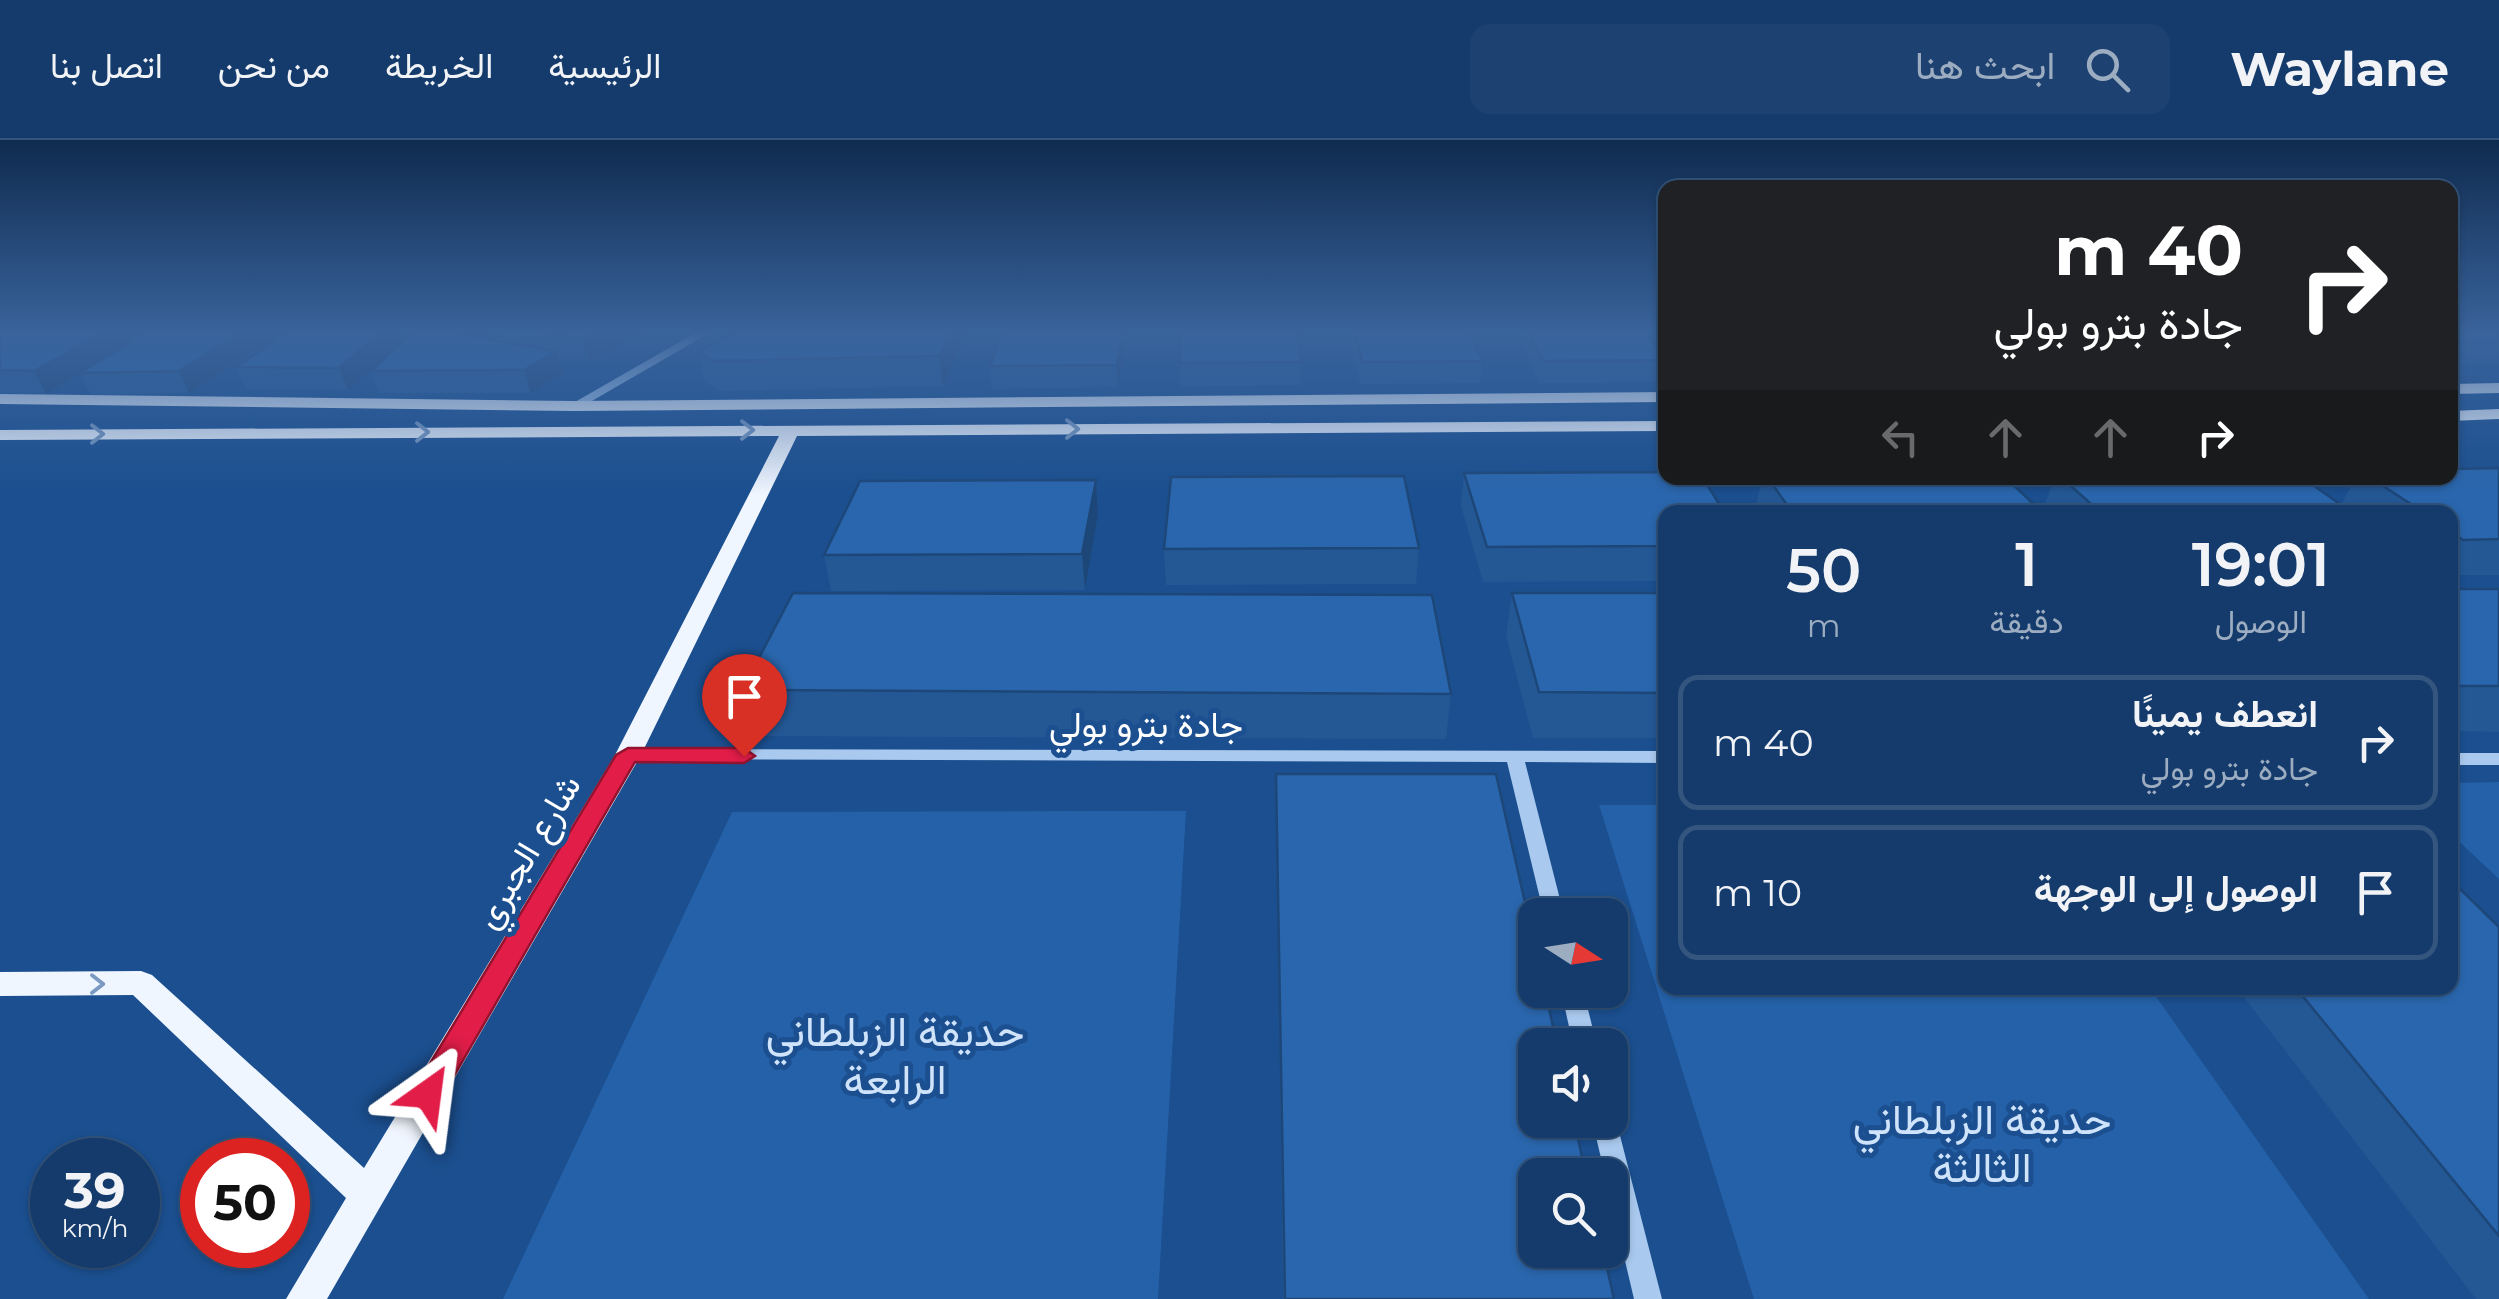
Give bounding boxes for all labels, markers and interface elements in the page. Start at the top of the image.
search box [1470,24,2170,114]
text: Waylane [2230,40,2449,98]
text: ابحث هنا [1915,42,2055,89]
icon: search [2080,42,2135,97]
text: اتصل بنا [50,44,163,87]
text: من نحن [218,44,330,87]
text: الخريطة [385,44,493,87]
text: الرئيسية [548,44,661,87]
text: 40 m [2054,207,2243,293]
icon: right [2278,220,2408,350]
text: جادة بترو بولي [1993,295,2243,350]
icon: left [1873,410,1928,465]
icon: ahead [1978,410,2033,465]
icon: ahead [2083,410,2138,465]
icon: right [2188,410,2243,465]
one-way arrow [1065,418,1081,439]
one-way arrow [740,419,756,441]
one-way arrow [416,421,431,443]
one-way arrow [90,424,106,445]
text: 1 [2015,528,2038,601]
text: 19:01 [2192,528,2330,601]
text: 50 [1786,534,1862,607]
text: دقيقة [1990,602,2064,641]
text: الوصول [2215,602,2307,641]
text: m [1807,606,1841,645]
pin [702,654,787,757]
icon: arrive [717,669,772,724]
text: انعطف يمينًا [2132,690,2318,737]
street label: جادة بترو بولي [1049,703,1243,754]
icon: right [2348,715,2403,770]
text: 40 m [1713,719,1814,766]
text: جادة بترو بولي [2141,749,2318,788]
street label: شارع الجبري [464,766,597,940]
text: الوصول إلى الوجهة [2034,865,2318,912]
icon: arrive [2348,865,2403,920]
text: 10 m [1713,869,1802,916]
north arrow [1518,898,1628,1008]
map controls [1518,898,1628,1268]
one-way arrow [90,973,106,995]
park label: حديقة الزبلطاني الرابعة [766,1005,1024,1106]
button: sound [1518,1028,1628,1138]
position arrow [376,1042,480,1146]
park label: حديقة الزبلطاني الثالثة [1853,1093,2111,1193]
speed limit sign: 50 [180,1138,310,1268]
button: search [1518,1158,1628,1268]
text: 39 [64,1160,126,1221]
text: km/h [62,1213,128,1243]

